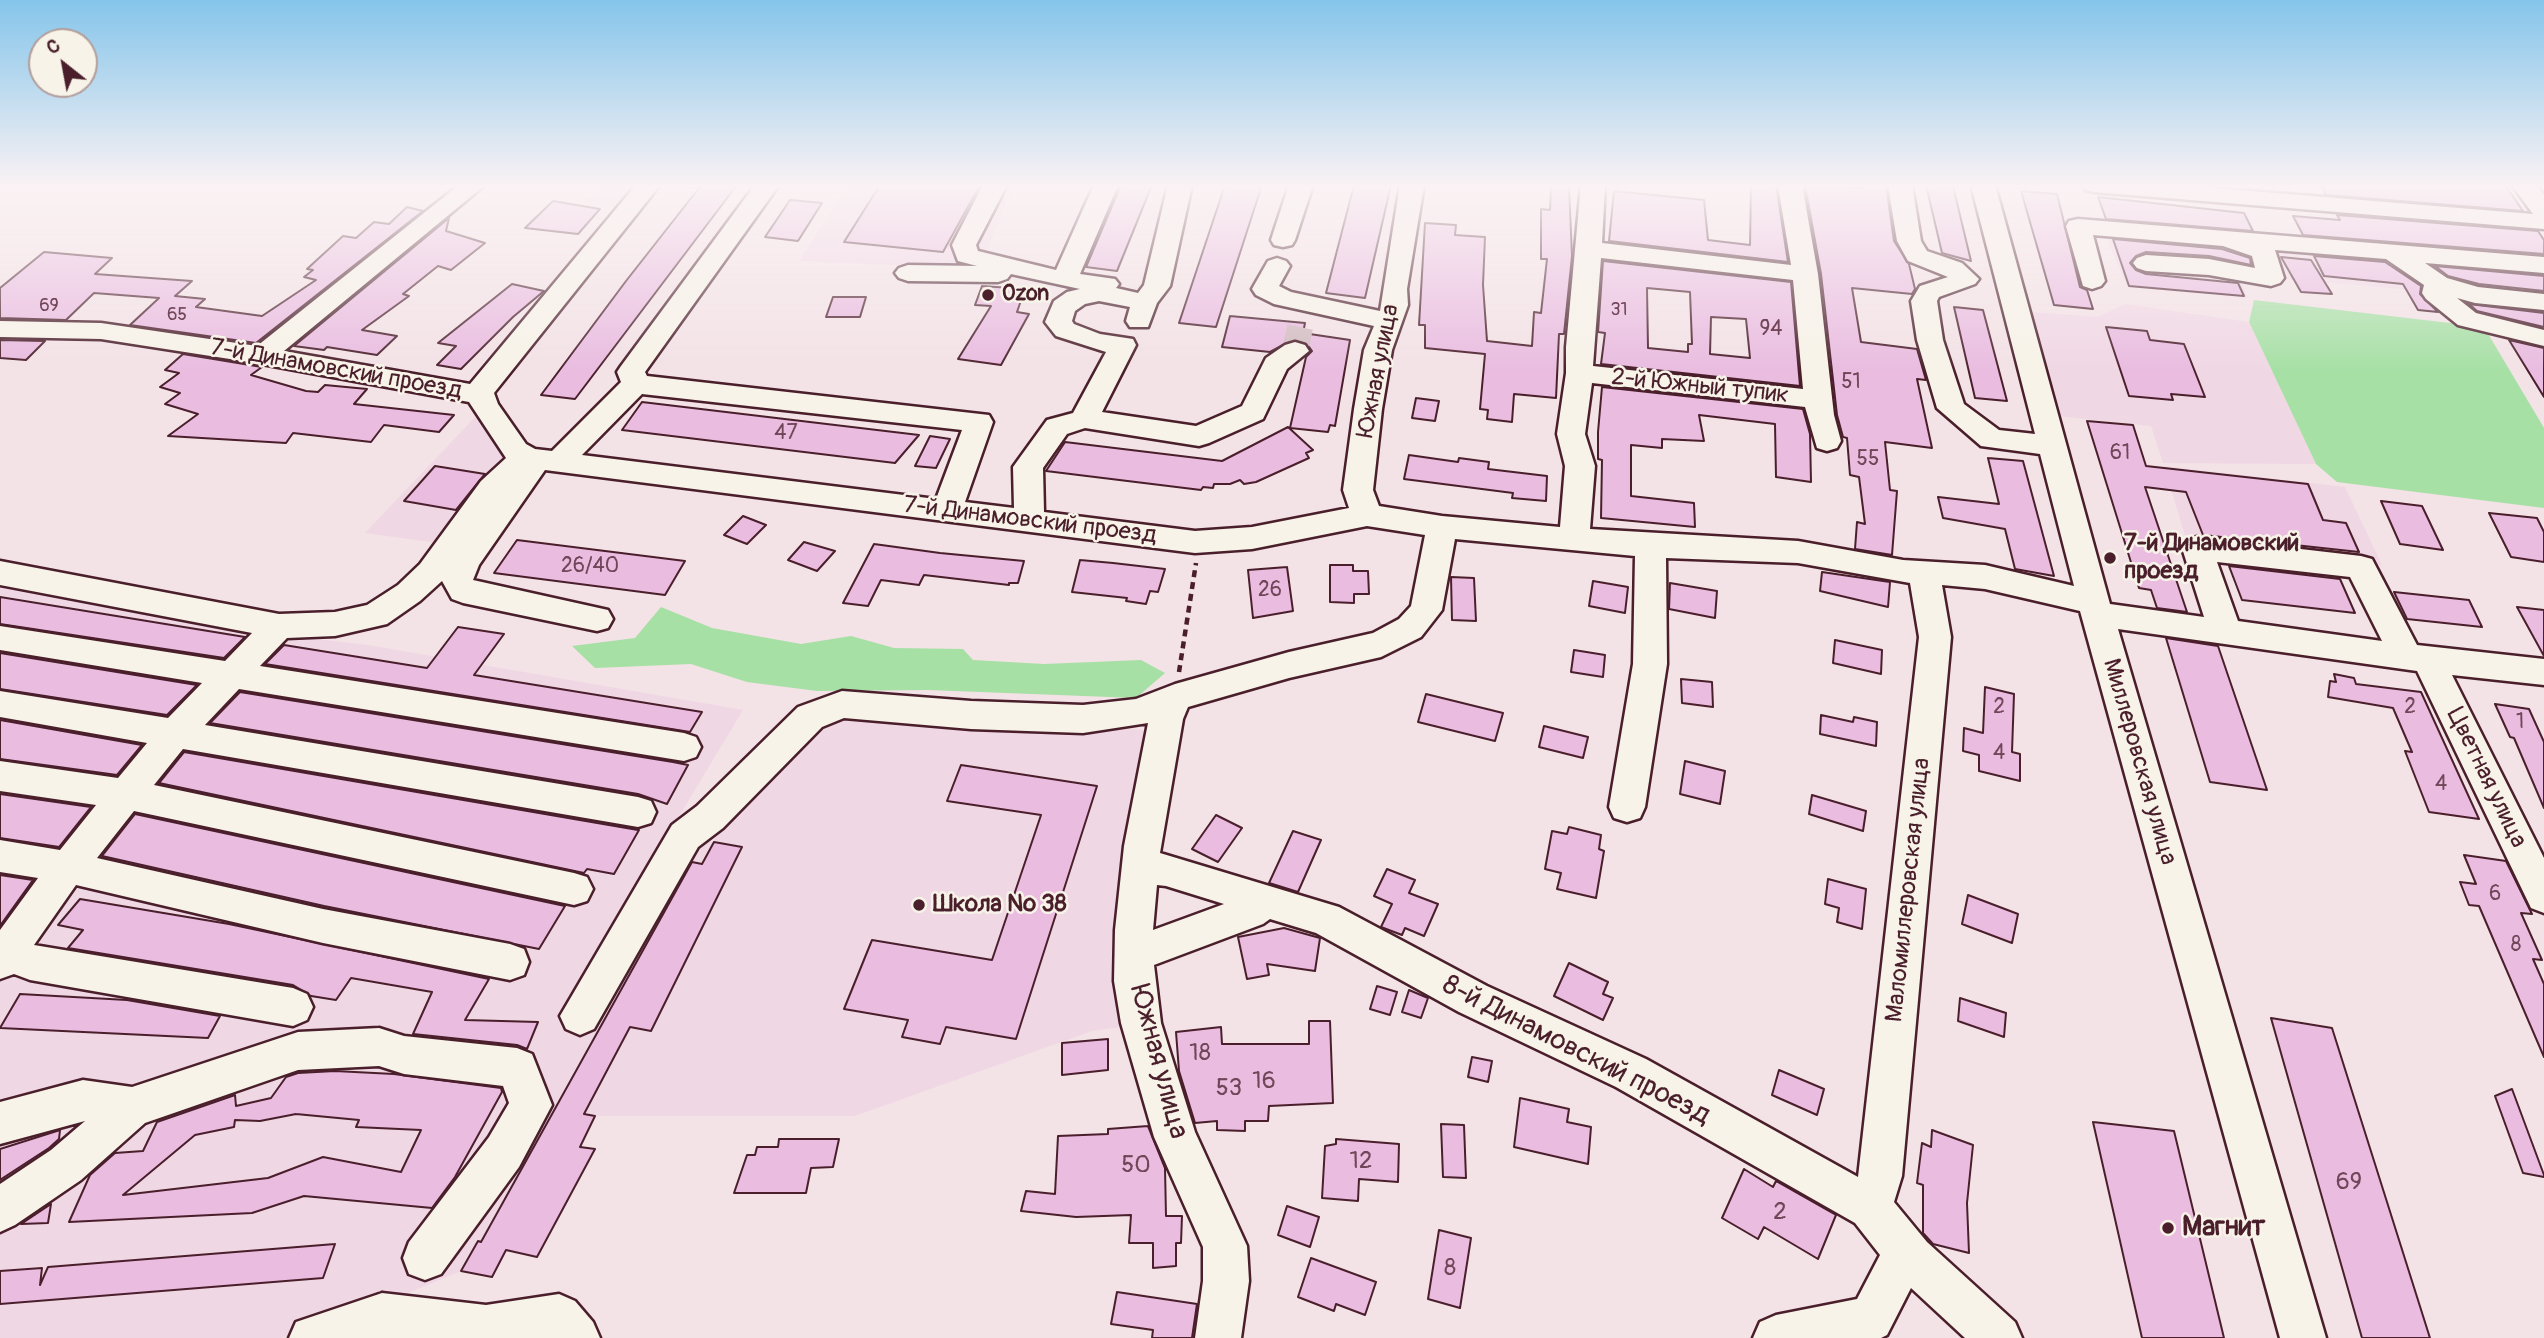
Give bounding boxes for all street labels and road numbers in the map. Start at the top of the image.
street label: Южная улица [1352,302,1406,440]
street label: 7-й Динамовский проезд [208,334,464,406]
street label: 2-й Южный тупик [1610,363,1790,411]
street label: 7-й Динамовский проезд [902,491,1158,551]
street label: Миллеровская улица [2096,656,2182,868]
street label: Цветная улица [2440,703,2532,853]
street label: Маломиллеровская улица [1881,756,1937,1024]
street label: 8-й Динамовский проезд [1436,969,1716,1133]
street label: Южная улица [1121,981,1195,1143]

